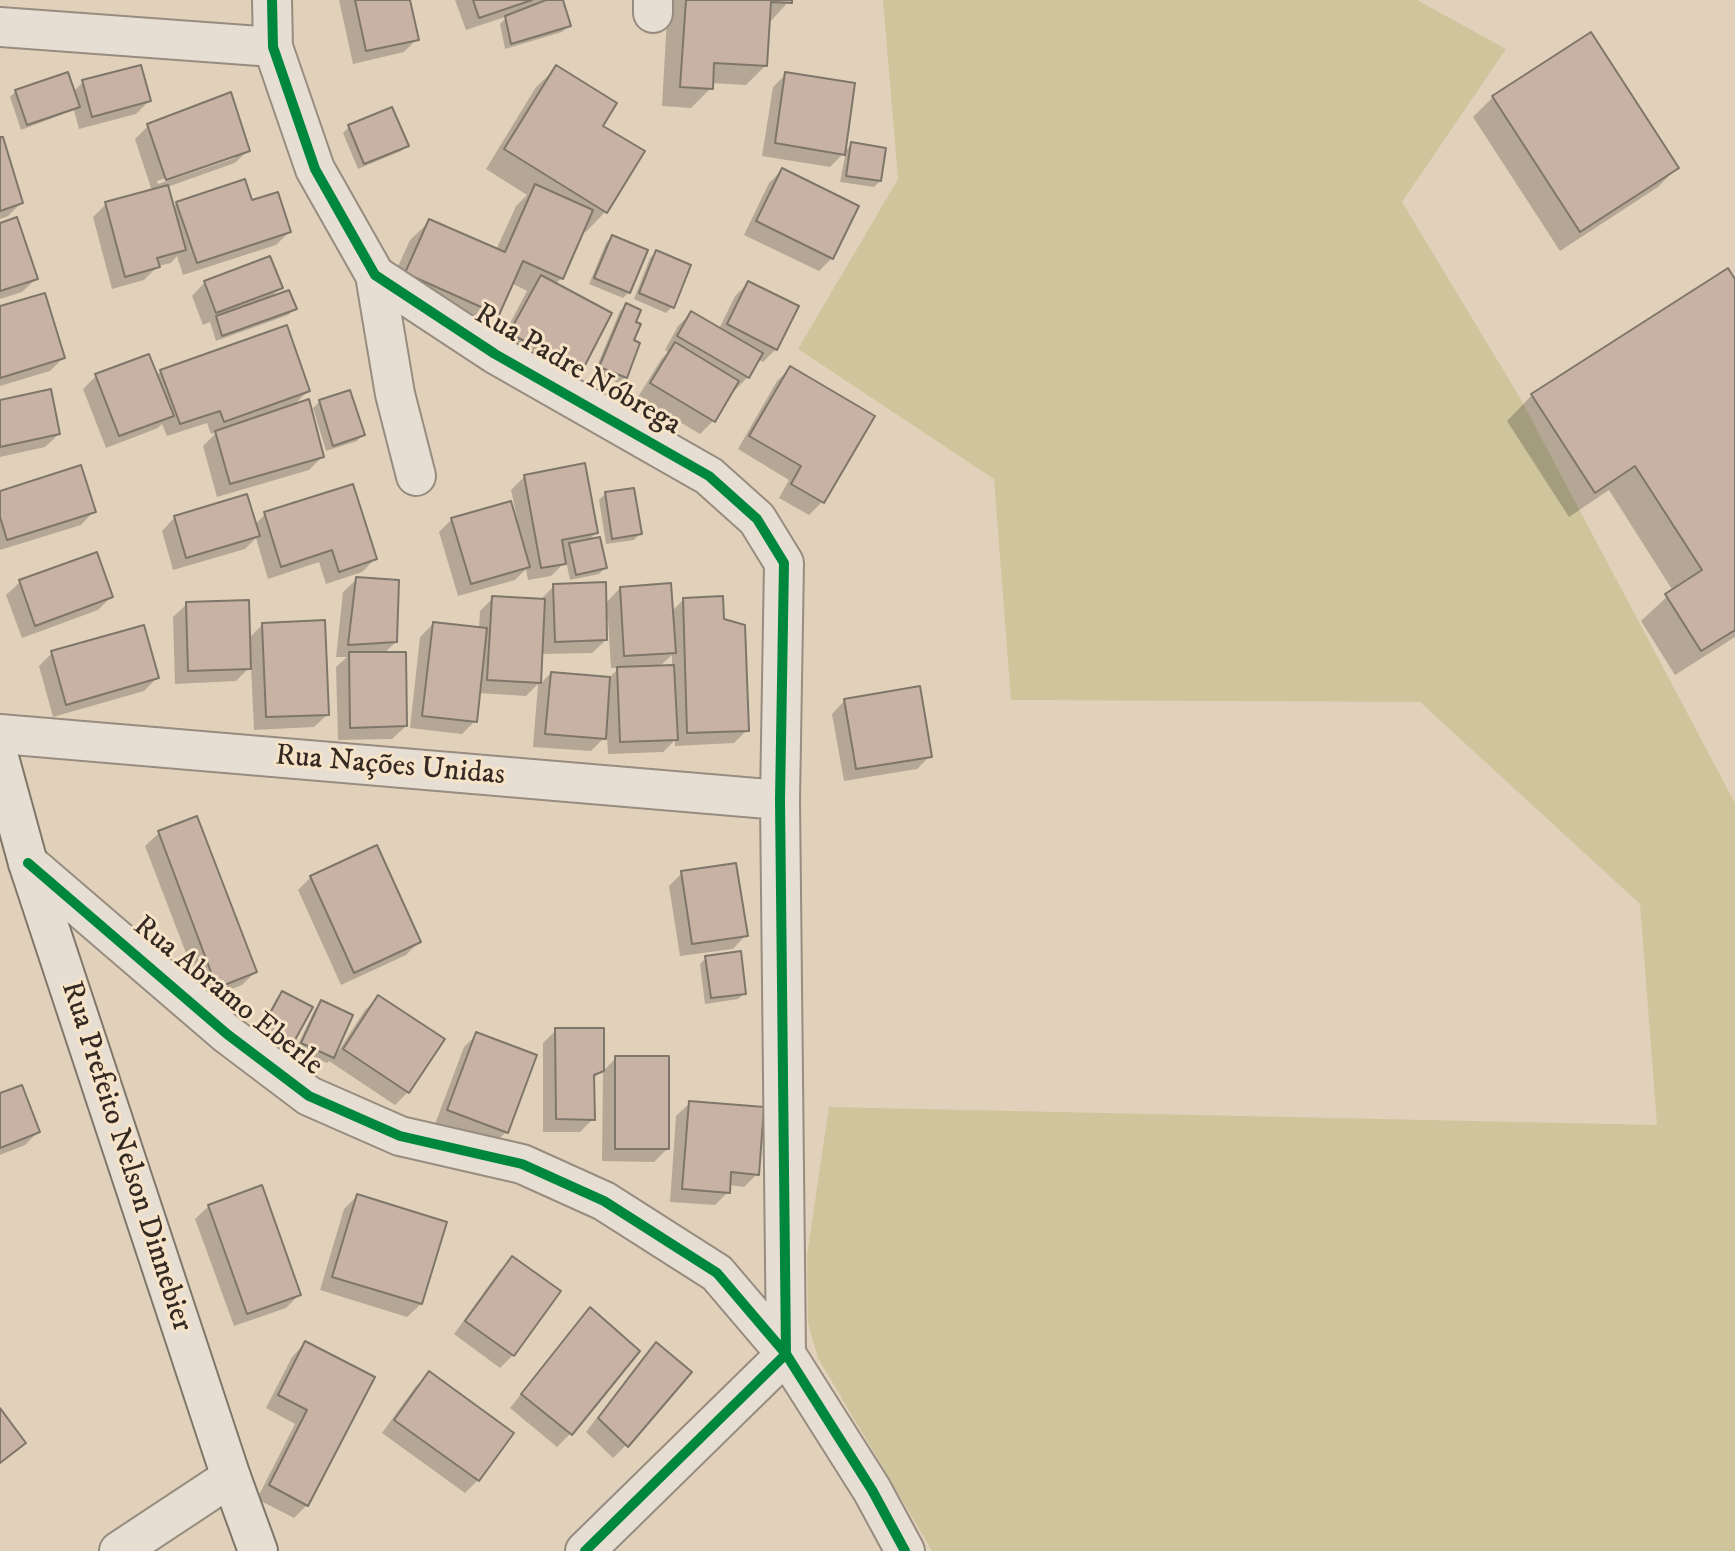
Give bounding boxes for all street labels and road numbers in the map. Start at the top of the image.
street label: Rua Padre Nóbrega [467,297,687,445]
street label: Rua Nações Unidas [274,739,506,795]
street label: Rua Abramo Eberle [125,909,329,1085]
street label: Rua Prefeito Nelson Dinnebier [51,977,199,1337]

